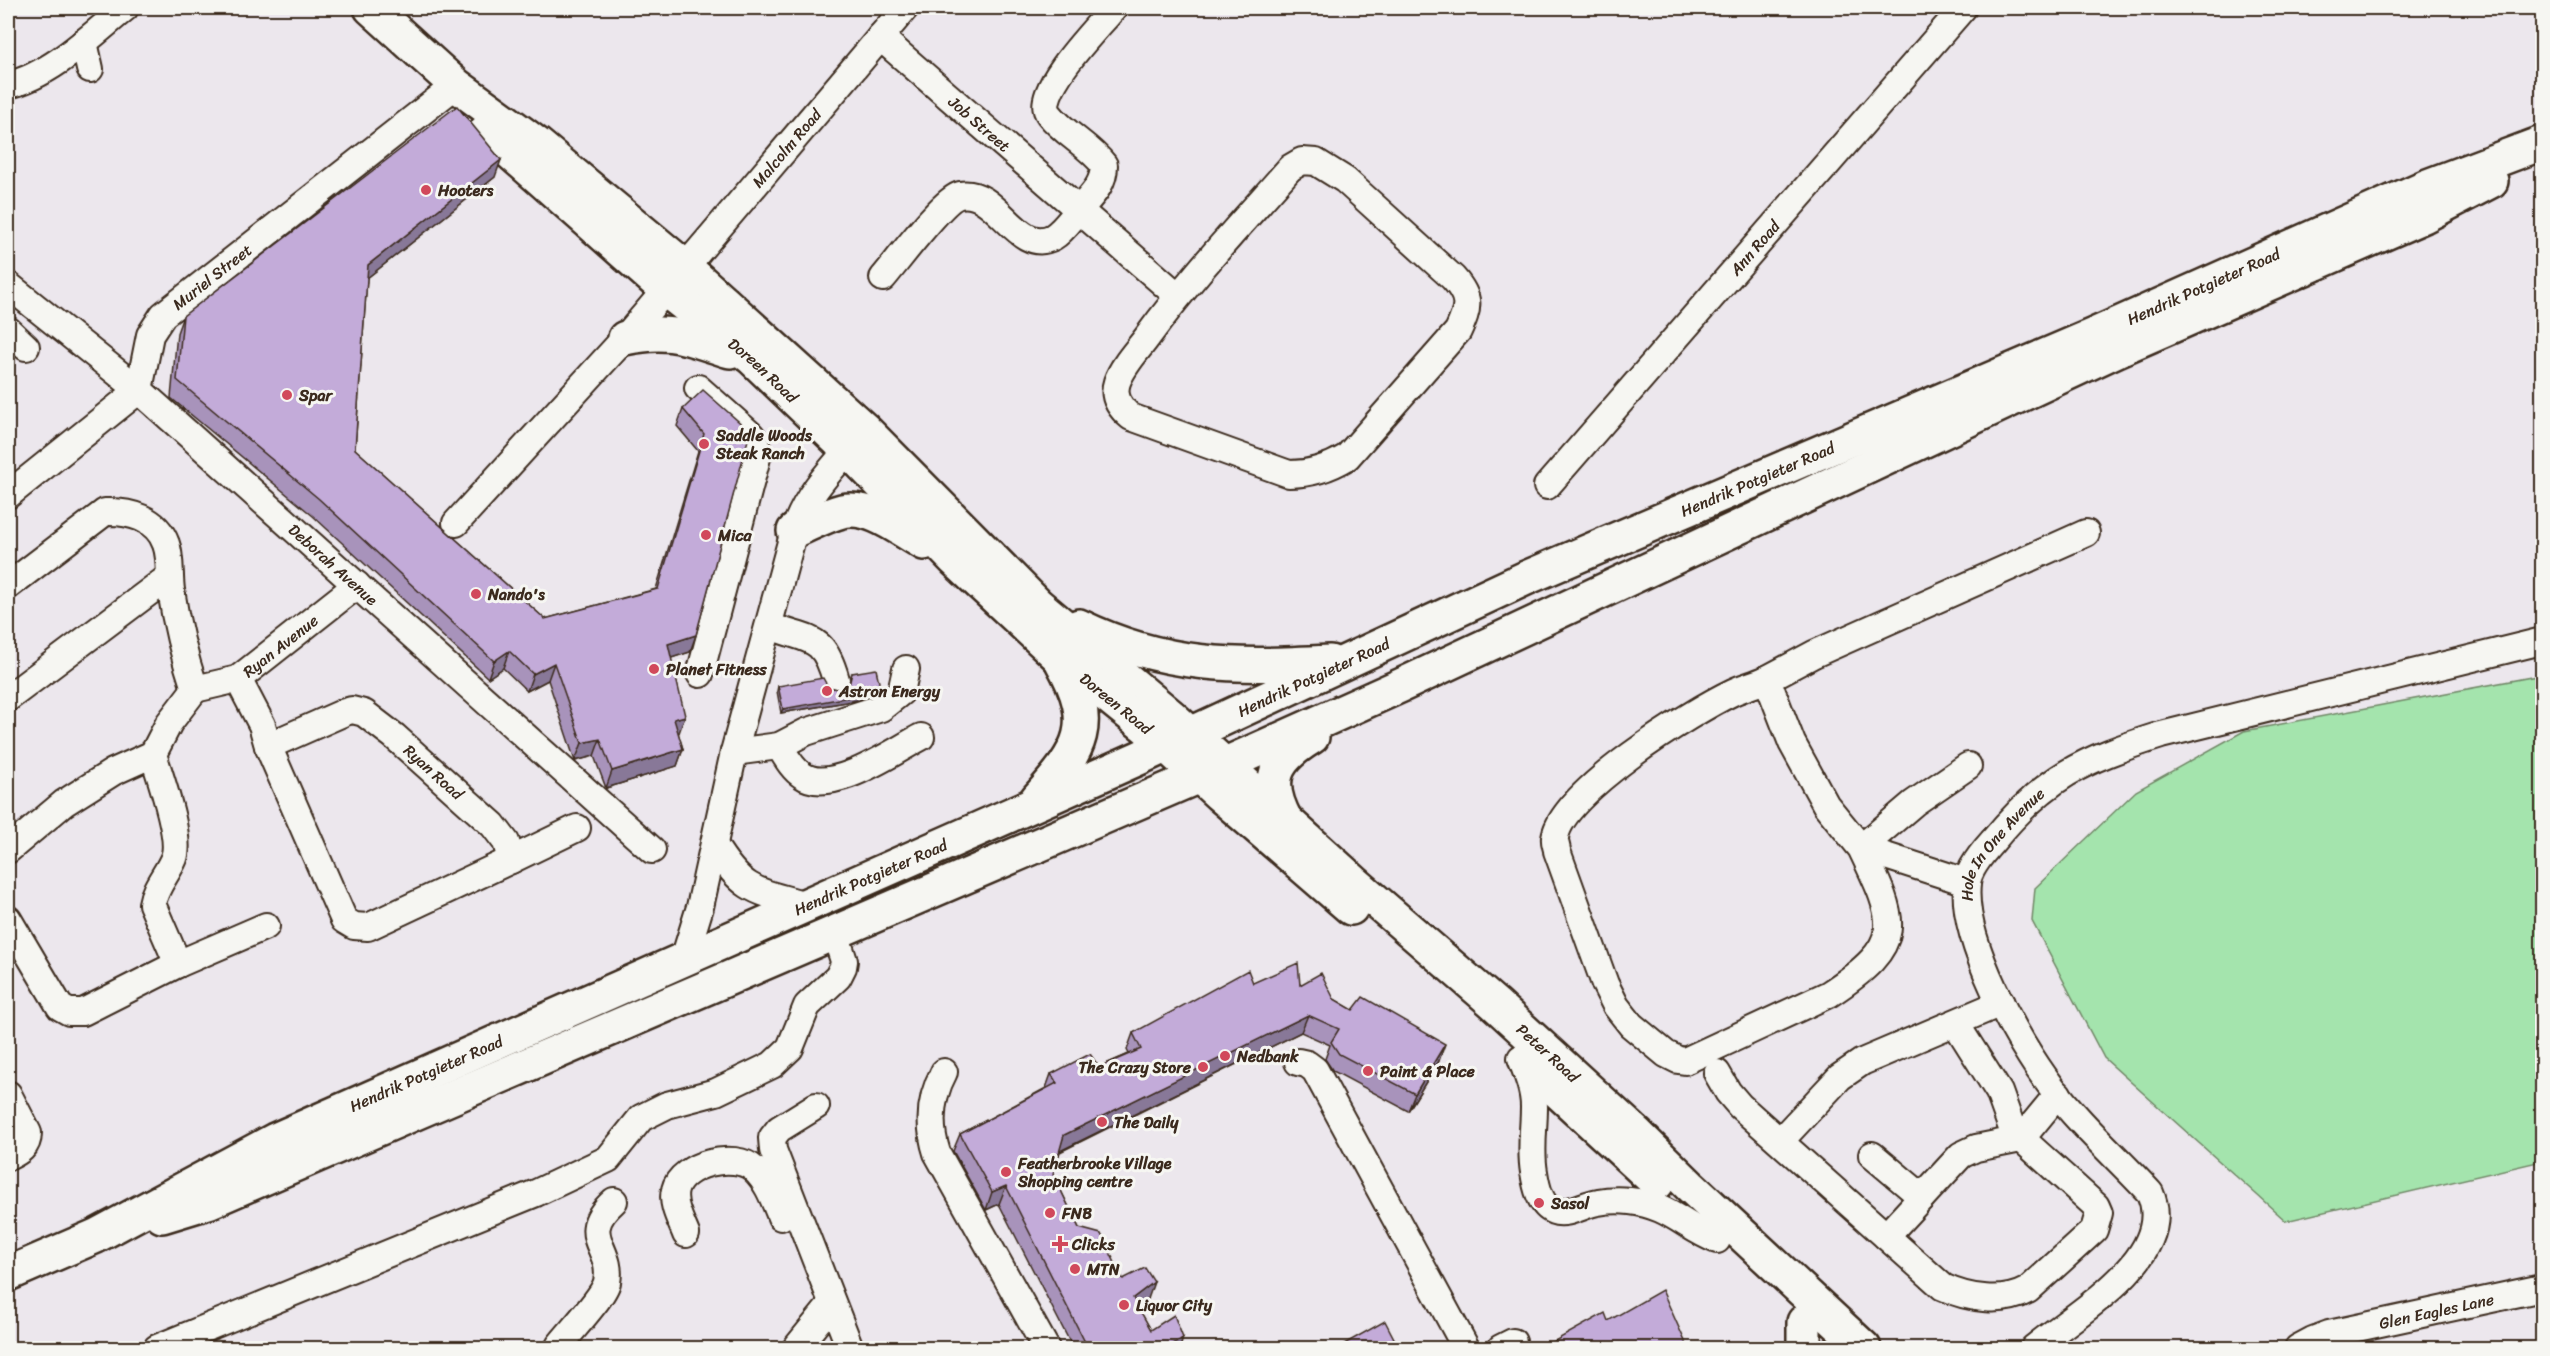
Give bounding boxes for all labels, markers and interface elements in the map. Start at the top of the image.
street label: Job Street [941,88,1017,160]
street label: Malcolm Road [744,101,830,194]
place label: Hooters [437,176,494,205]
marker: Hooters [419,183,433,197]
street label: Ann Road [1721,212,1789,283]
street label: Muriel Street [166,236,259,318]
street label: Hendrik Potgieter Road [2122,239,2286,334]
street label: Doreen Road [721,330,806,411]
place label: Spar [298,381,334,410]
marker: Spar [280,388,294,402]
place label: Saddle Woods Steak Ranch [715,421,813,468]
street label: Hendrik Potgieter Road [1676,433,1841,525]
marker: Saddle Woods Steak Ranch [697,437,711,451]
street label: Deborah Avenue [281,516,385,613]
place label: Mica [717,521,752,550]
marker: Mica [699,528,713,542]
place label: Nando's [487,580,545,609]
marker: Nando's [469,587,483,601]
street label: Ryan Avenue [236,607,325,685]
street label: Hendrik Potgieter Road [1232,629,1396,725]
place label: Planet Fitness [666,655,767,684]
marker: Planet Fitness [647,662,661,676]
street label: Doreen Road [1073,665,1160,743]
place label: Astron Energy [838,677,941,706]
marker: Astron Energy [820,684,834,698]
street label: Ryan Road [396,737,471,808]
street label: Hole In One Avenue [1952,780,2052,902]
street label: Hendrik Potgieter Road [789,830,954,924]
street label: Peter Road [1509,1016,1587,1091]
street label: Hendrik Potgieter Road [345,1026,509,1120]
place label: Nedbank [1236,1042,1299,1071]
marker: Nedbank [1218,1049,1232,1063]
place label: The Crazy Store [1078,1053,1192,1082]
place label: Paint & Place [1380,1057,1476,1086]
marker: The Crazy Store [1196,1060,1210,1074]
marker: Paint & Place [1361,1064,1375,1078]
place label: The Daily [1114,1108,1179,1137]
marker: The Daily [1095,1115,1109,1129]
place label: Featherbrooke Village Shopping centre [1017,1149,1172,1196]
marker: Featherbrooke Village Shopping centre [999,1165,1013,1179]
place label: Sasol [1550,1189,1591,1218]
marker: Sasol [1532,1196,1546,1210]
place label: FNB [1061,1199,1092,1228]
marker: FNB [1043,1206,1057,1220]
place label: Clicks [1071,1230,1115,1259]
marker: Clicks [1053,1237,1067,1251]
place label: MTN [1086,1255,1121,1284]
marker: MTN [1068,1262,1082,1276]
street label: Glen Eagles Lane [2376,1285,2497,1338]
place label: Liquor City [1136,1291,1213,1320]
marker: Liquor City [1117,1298,1131,1312]

